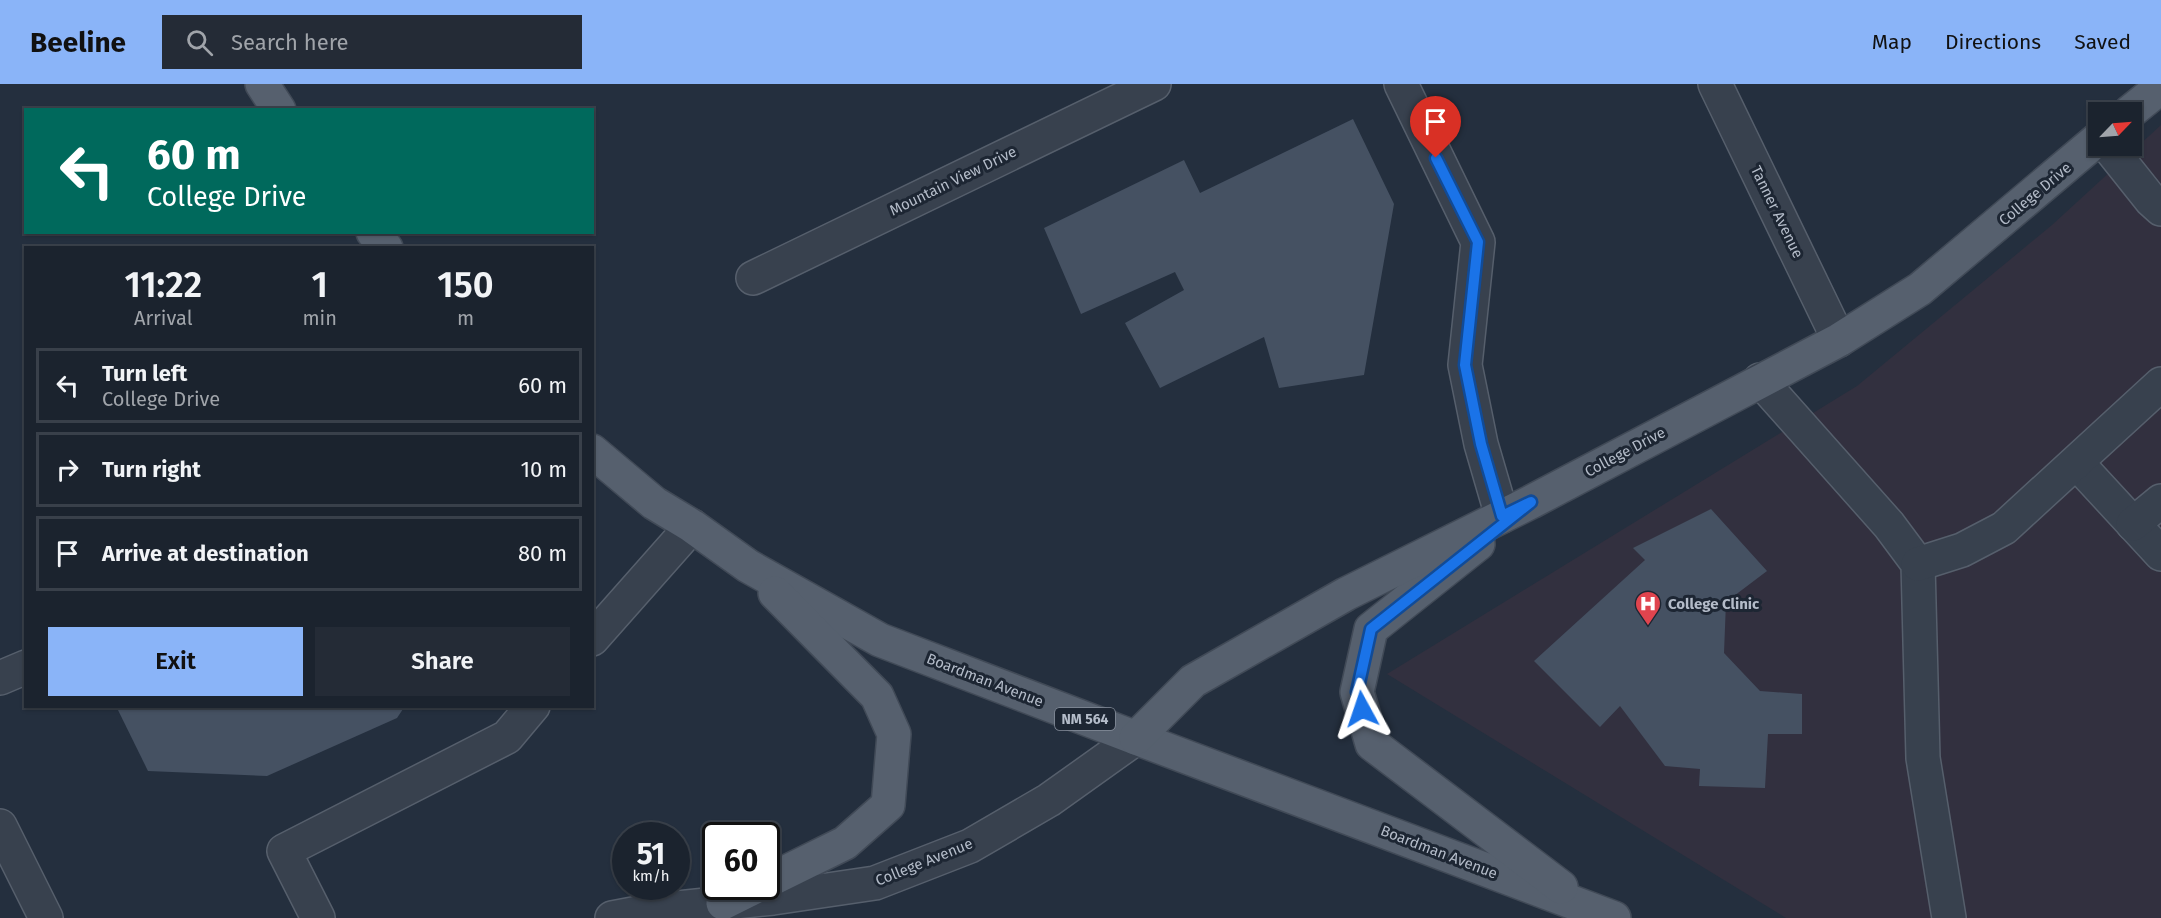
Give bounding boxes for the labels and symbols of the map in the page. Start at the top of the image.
pin [1410,96,1461,158]
north arrow [2088,102,2142,156]
street label: Mountain View Drive [887,142,1019,220]
street label: College Drive [1995,159,2075,229]
street label: Tanner Avenue [1747,163,1807,261]
street label: College Drive [1582,423,1668,481]
hospital icon: College Clinic [1633,589,1663,627]
place label: College Clinic [1668,595,1760,613]
street label: Boardman Avenue [924,649,1046,711]
position arrow [1330,677,1394,741]
road number: NM 564 [1055,708,1115,730]
street label: Boardman Avenue [1378,821,1500,883]
speed limit sign: 60 [702,822,780,900]
street label: College Avenue [873,834,975,890]

